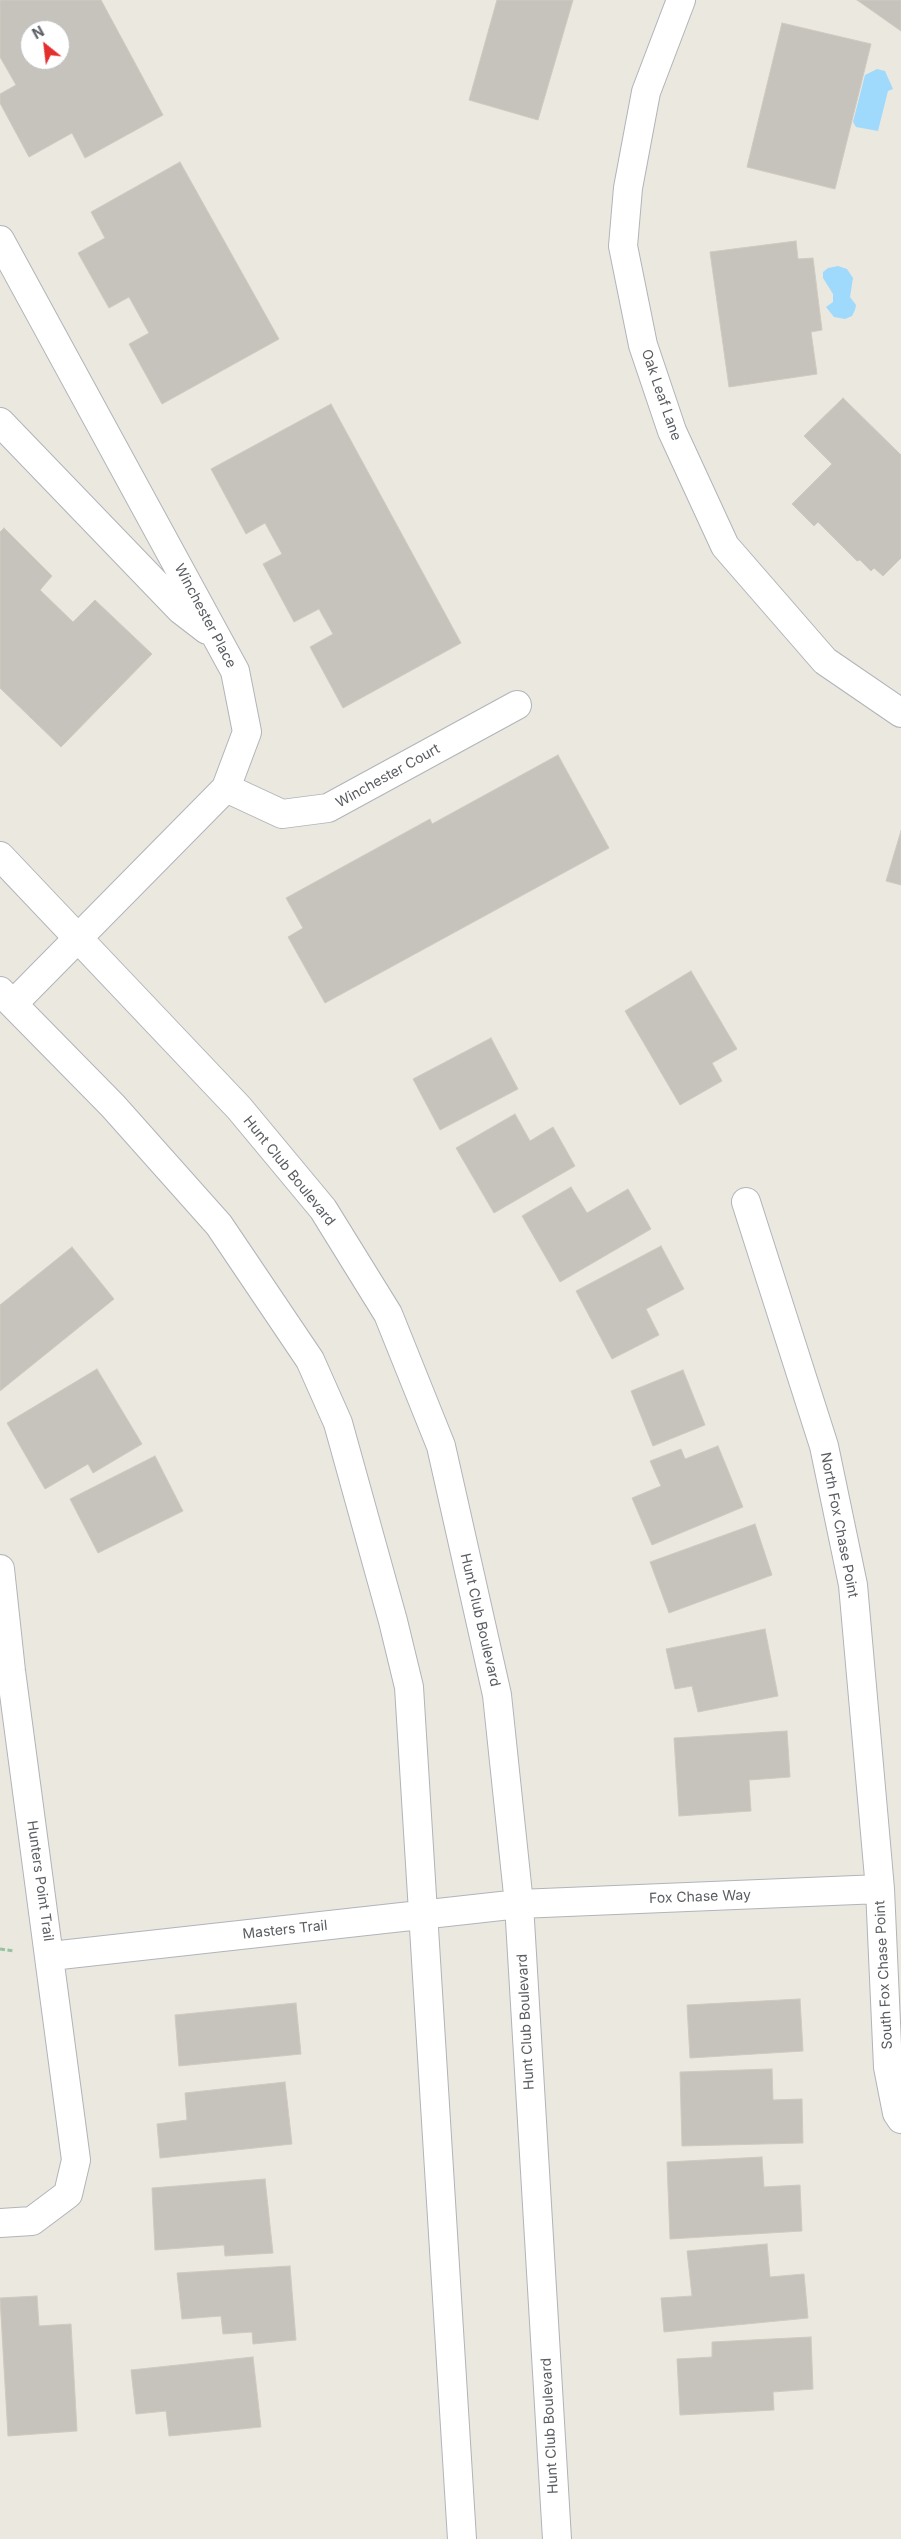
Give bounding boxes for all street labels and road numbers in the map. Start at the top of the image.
street label: Oak Leaf Lane [637,347,685,443]
street label: Winchester Place [170,561,240,671]
street label: Winchester Court [333,741,443,811]
street label: Hunt Club Boulevard [240,1113,338,1229]
street label: North Fox Chase Point [817,1451,861,1599]
street label: Hunt Club Boulevard [456,1552,504,1688]
street label: Hunters Point Trail [23,1820,57,1942]
street label: Fox Chase Way [649,1887,751,1907]
street label: South Fox Chase Point [872,1900,896,2050]
street label: Masters Trail [242,1917,328,1943]
street label: Hunt Club Boulevard [514,1954,538,2090]
street label: Hunt Club Boulevard [538,2358,562,2494]

